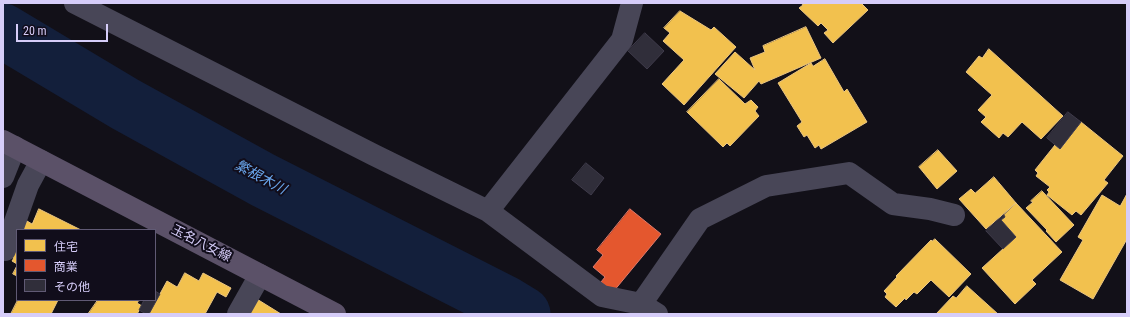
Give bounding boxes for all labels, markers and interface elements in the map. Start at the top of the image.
scale bar [18,16,110,42]
text: 20 m [23,24,47,38]
water label: 繁根木川 [231,157,289,199]
street label: 玉名八女線 [169,222,233,266]
legend [16,229,156,301]
text: 住宅 [54,240,78,254]
text: 商業 [54,260,78,274]
text: その他 [54,280,90,294]

